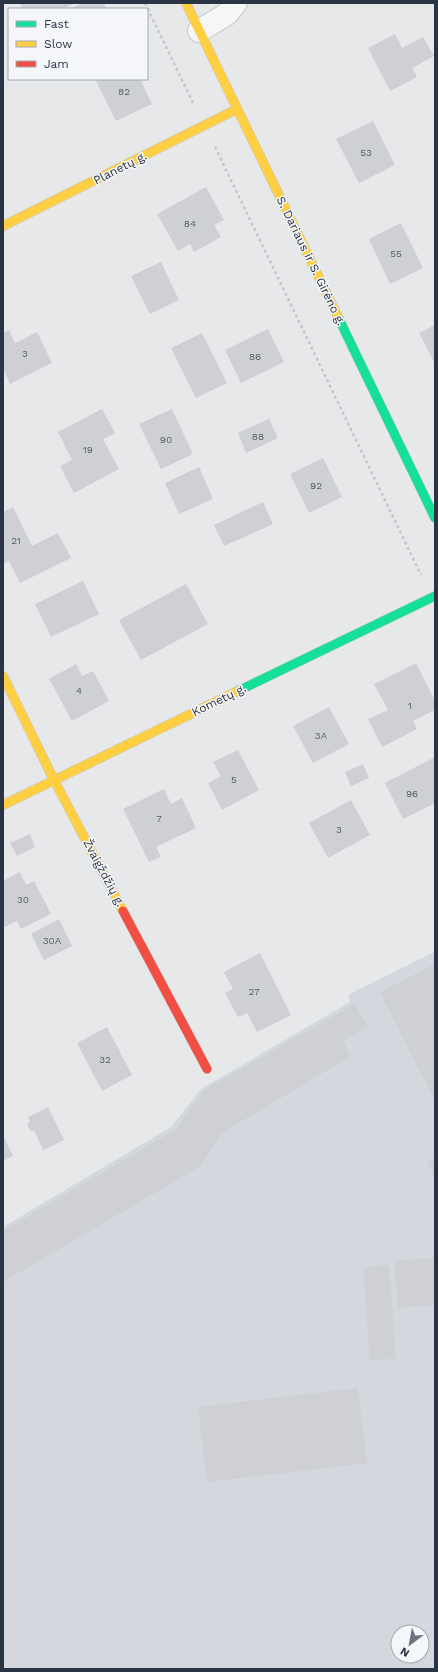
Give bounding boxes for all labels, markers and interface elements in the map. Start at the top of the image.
legend [8,8,148,80]
text: Fast [44,17,69,31]
text: Slow [44,37,72,51]
text: Jam [44,57,69,71]
house number: 82 [118,86,130,97]
house number: 53 [360,147,372,158]
street label: Planetų g. [91,149,149,187]
street label: S. Dariaus ir S. Girėno g. [274,194,348,328]
house number: 84 [184,218,196,229]
house number: 55 [390,248,402,259]
house number: 3 [22,348,28,359]
house number: 86 [249,351,261,362]
house number: 88 [252,431,264,442]
house number: 90 [160,434,172,445]
house number: 19 [83,444,93,455]
house number: 92 [310,480,322,491]
house number: 21 [11,535,21,546]
street label: Kometų g. [189,681,249,719]
house number: 4 [76,685,82,696]
house number: 1 [408,700,412,711]
house number: 3A [315,730,328,741]
house number: 5 [231,774,237,785]
house number: 96 [406,788,418,799]
house number: 7 [156,813,162,824]
house number: 3 [336,824,342,835]
street label: Žvaigždžių g. [80,837,128,909]
house number: 30 [17,894,29,905]
house number: 30A [43,935,62,946]
house number: 27 [248,986,260,997]
house number: 32 [99,1054,111,1065]
north arrow [390,1624,430,1664]
text: N [398,1644,412,1660]

